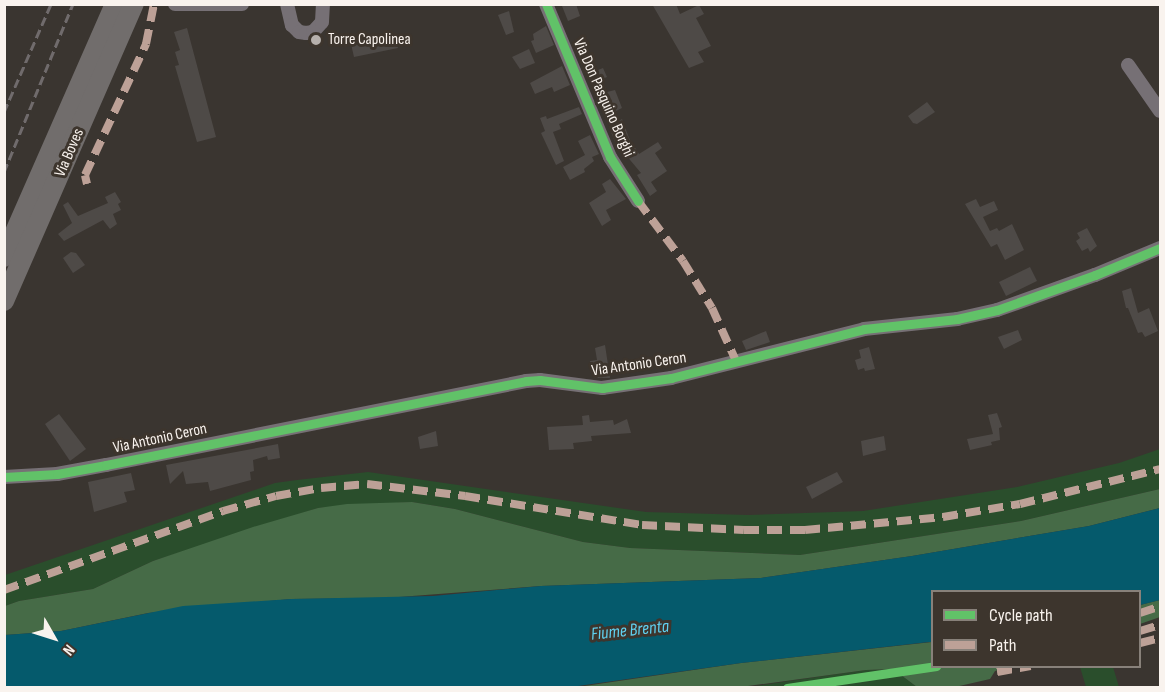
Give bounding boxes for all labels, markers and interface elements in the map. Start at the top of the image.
place label: Torre Capolinea [328,30,411,50]
marker: Torre Capolinea [309,33,323,47]
street label: Via Don Pasquino Borghi [568,36,638,160]
street label: Via Boves [51,126,89,180]
street label: Via Antonio Ceron [590,349,688,381]
street label: Via Antonio Ceron [111,420,209,458]
legend [931,590,1141,668]
text: Cycle path [989,605,1053,626]
north arrow [24,608,84,668]
water label: Fiume Brenta [590,616,670,646]
text: Path [989,635,1017,656]
text: N [58,640,78,659]

